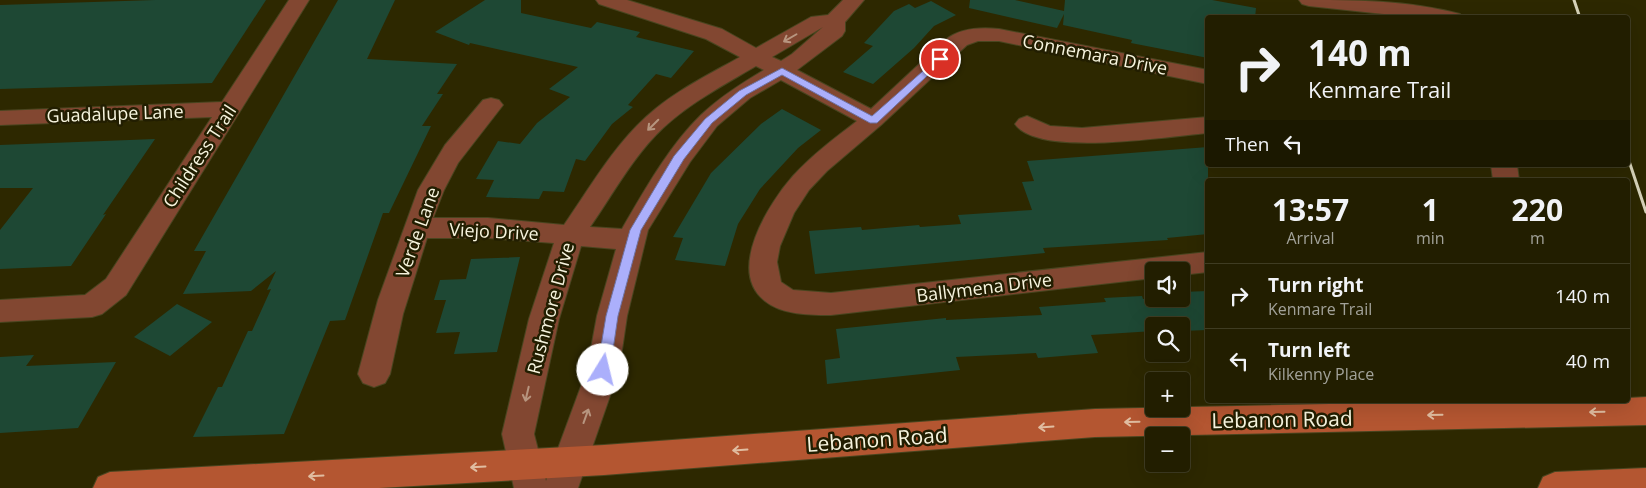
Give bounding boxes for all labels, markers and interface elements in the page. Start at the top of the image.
street label: Connemara Drive [1020,28,1170,80]
text: 140 m [1308,29,1412,76]
one-way arrow [783,34,798,44]
icon: right [1225,35,1290,100]
pin [919,38,961,80]
icon: arrive [926,45,954,73]
text: Kenmare Trail [1308,74,1451,104]
street label: Guadalupe Lane [46,99,184,127]
street label: Childress Trail [157,100,241,212]
one-way arrow [647,119,660,131]
icon: left [1279,130,1307,158]
text: Then [1225,131,1269,157]
street label: Verde Lane [390,183,444,281]
text: 13:57 [1272,189,1349,230]
text: 1 [1422,189,1439,230]
text: 220 [1512,189,1563,230]
street label: Viejo Drive [449,217,539,245]
text: Arrival [1286,227,1335,249]
text: min [1416,227,1445,249]
text: m [1530,227,1545,249]
street label: Rushmore Drive [521,239,579,377]
map controls [1145,262,1190,472]
button: sound [1145,262,1190,307]
street label: Ballymena Drive [915,267,1053,307]
text: Turn right [1268,272,1363,298]
icon: right [1225,282,1253,310]
text: 140 m [1555,283,1610,309]
text: Kenmare Trail [1268,298,1372,320]
button: search [1145,317,1190,362]
text: Turn left [1268,337,1350,363]
position arrow [576,343,628,395]
icon: left [1225,347,1253,375]
text: 40 m [1566,348,1610,374]
text: Kilkenny Place [1268,363,1374,385]
button: + [1145,372,1190,417]
one-way arrow [522,385,531,401]
street label: Lebanon Road [1211,404,1353,434]
one-way arrow [1590,407,1606,416]
one-way arrow [582,408,591,424]
one-way arrow [1427,411,1443,420]
one-way arrow [1125,417,1141,427]
street label: Lebanon Road [806,420,948,458]
one-way arrow [1038,422,1054,431]
button: − [1145,427,1190,472]
one-way arrow [732,445,748,455]
one-way arrow [470,463,486,472]
one-way arrow [308,472,324,481]

